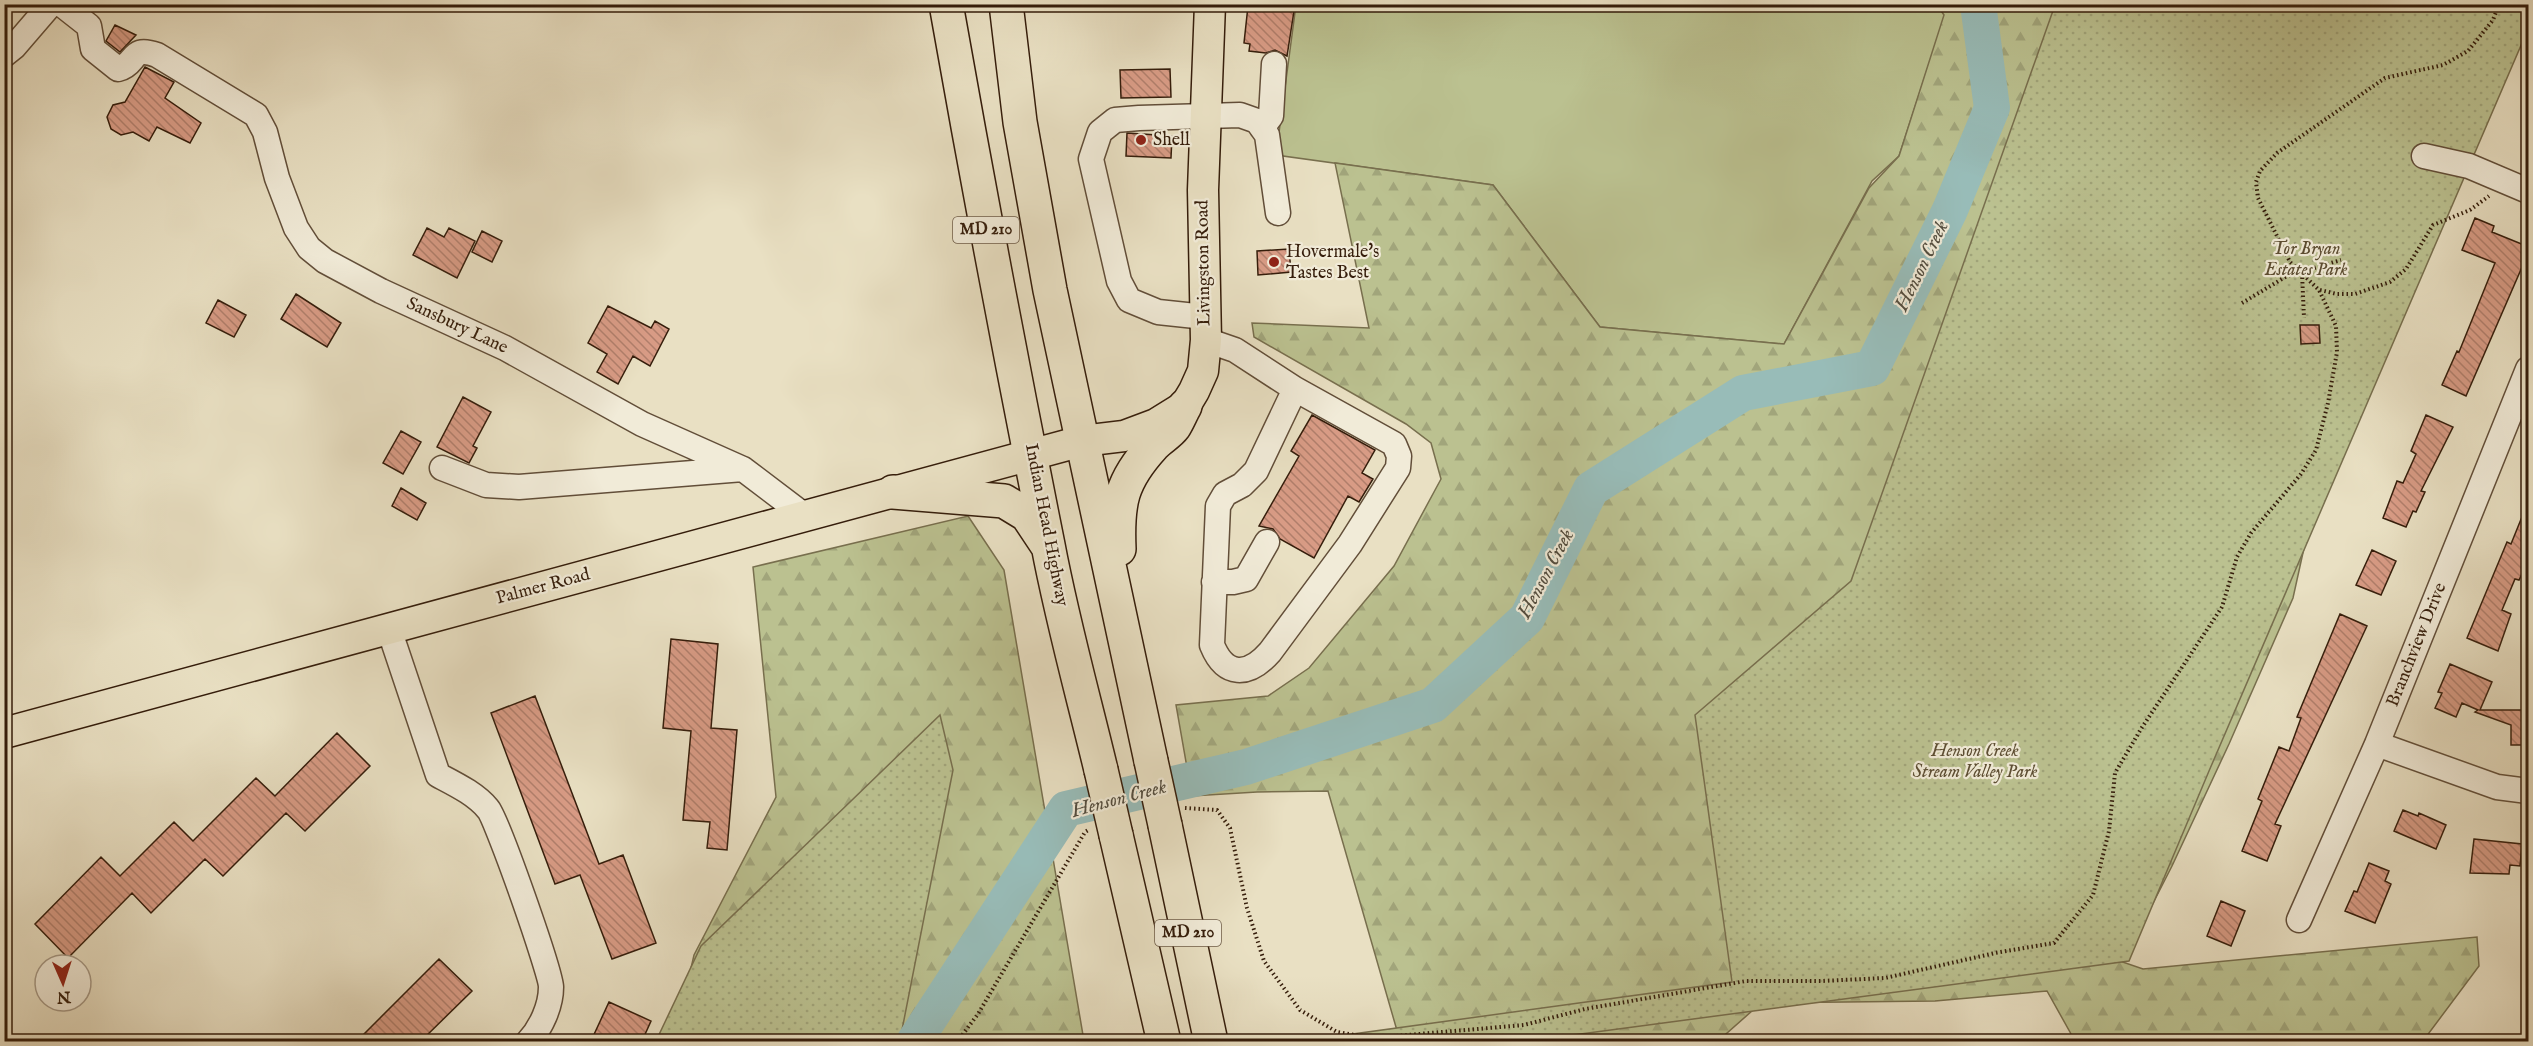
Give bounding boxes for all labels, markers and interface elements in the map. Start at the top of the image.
place label: Shell [1153,129,1190,152]
marker: Shell [1134,133,1148,147]
street label: Livingston Road [1191,199,1217,326]
road number: MD 210 [953,217,1019,243]
water label: Henson Creek [1889,217,1955,316]
park label: Tor Bryan Estates Park [2264,238,2347,282]
place label: Hovermale's Tastes Best [1286,241,1379,285]
marker: Hovermale's Tastes Best [1267,255,1281,269]
street label: Sansbury Lane [402,292,512,360]
street label: Indian Head Highway [1019,442,1073,609]
water label: Henson Creek [1512,525,1580,624]
street label: Palmer Road [494,563,593,611]
street label: Branchview Drive [2382,580,2452,710]
park label: Henson Creek Stream Valley Park [1913,740,2037,784]
water label: Henson Creek [1068,774,1169,824]
road number: MD 210 [1155,920,1221,946]
north arrow [33,953,93,1013]
text: N [56,986,72,1006]

